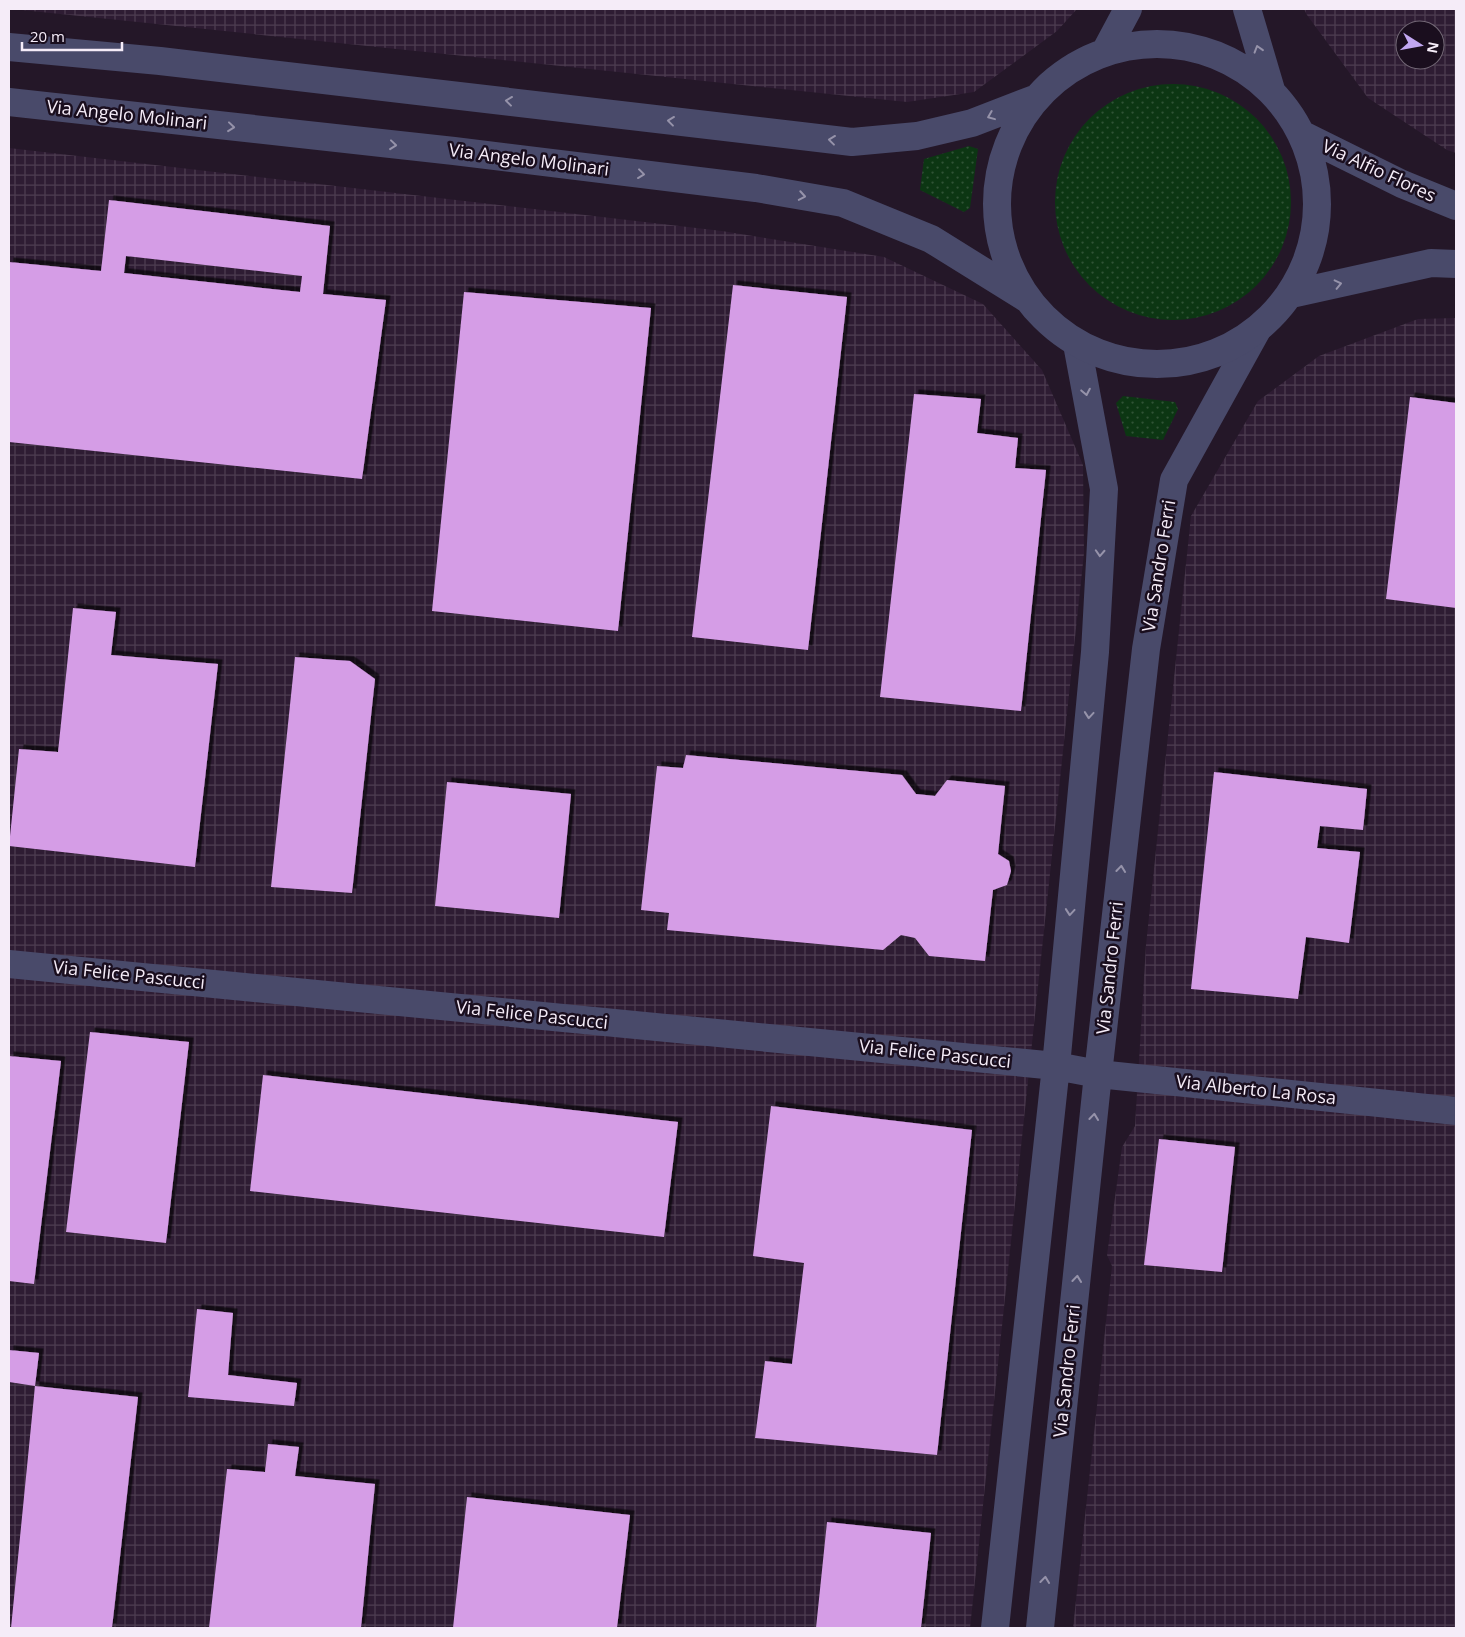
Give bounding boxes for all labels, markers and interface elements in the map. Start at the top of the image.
scale bar [22,20,122,52]
north arrow [1395,20,1445,70]
text: 20 m [30,26,65,46]
text: N [1423,40,1444,55]
one-way arrow [1254,46,1264,54]
street label: Via Angelo Molinari [46,94,209,134]
one-way arrow [505,96,513,107]
one-way arrow [987,110,996,120]
one-way arrow [666,116,674,127]
one-way arrow [227,121,235,132]
street label: Via Alfio Flores [1319,133,1440,207]
one-way arrow [828,135,836,146]
street label: Via Angelo Molinari [448,137,611,181]
one-way arrow [389,139,397,150]
one-way arrow [637,168,645,179]
one-way arrow [797,190,806,201]
one-way arrow [1334,279,1343,289]
one-way arrow [1080,388,1090,397]
street label: Via Sandro Ferri [1136,498,1180,634]
one-way arrow [1095,549,1106,557]
one-way arrow [1084,711,1095,719]
one-way arrow [1115,865,1126,873]
street label: Via Sandro Ferri [1090,900,1128,1035]
one-way arrow [1065,908,1076,916]
street label: Via Felice Pascucci [52,954,206,994]
street label: Via Felice Pascucci [455,994,609,1034]
street label: Via Felice Pascucci [858,1033,1012,1073]
street label: Via Alberto La Rosa [1175,1069,1337,1109]
one-way arrow [1088,1113,1099,1121]
one-way arrow [1071,1275,1082,1283]
street label: Via Sandro Ferri [1047,1303,1085,1438]
one-way arrow [1039,1575,1050,1583]

